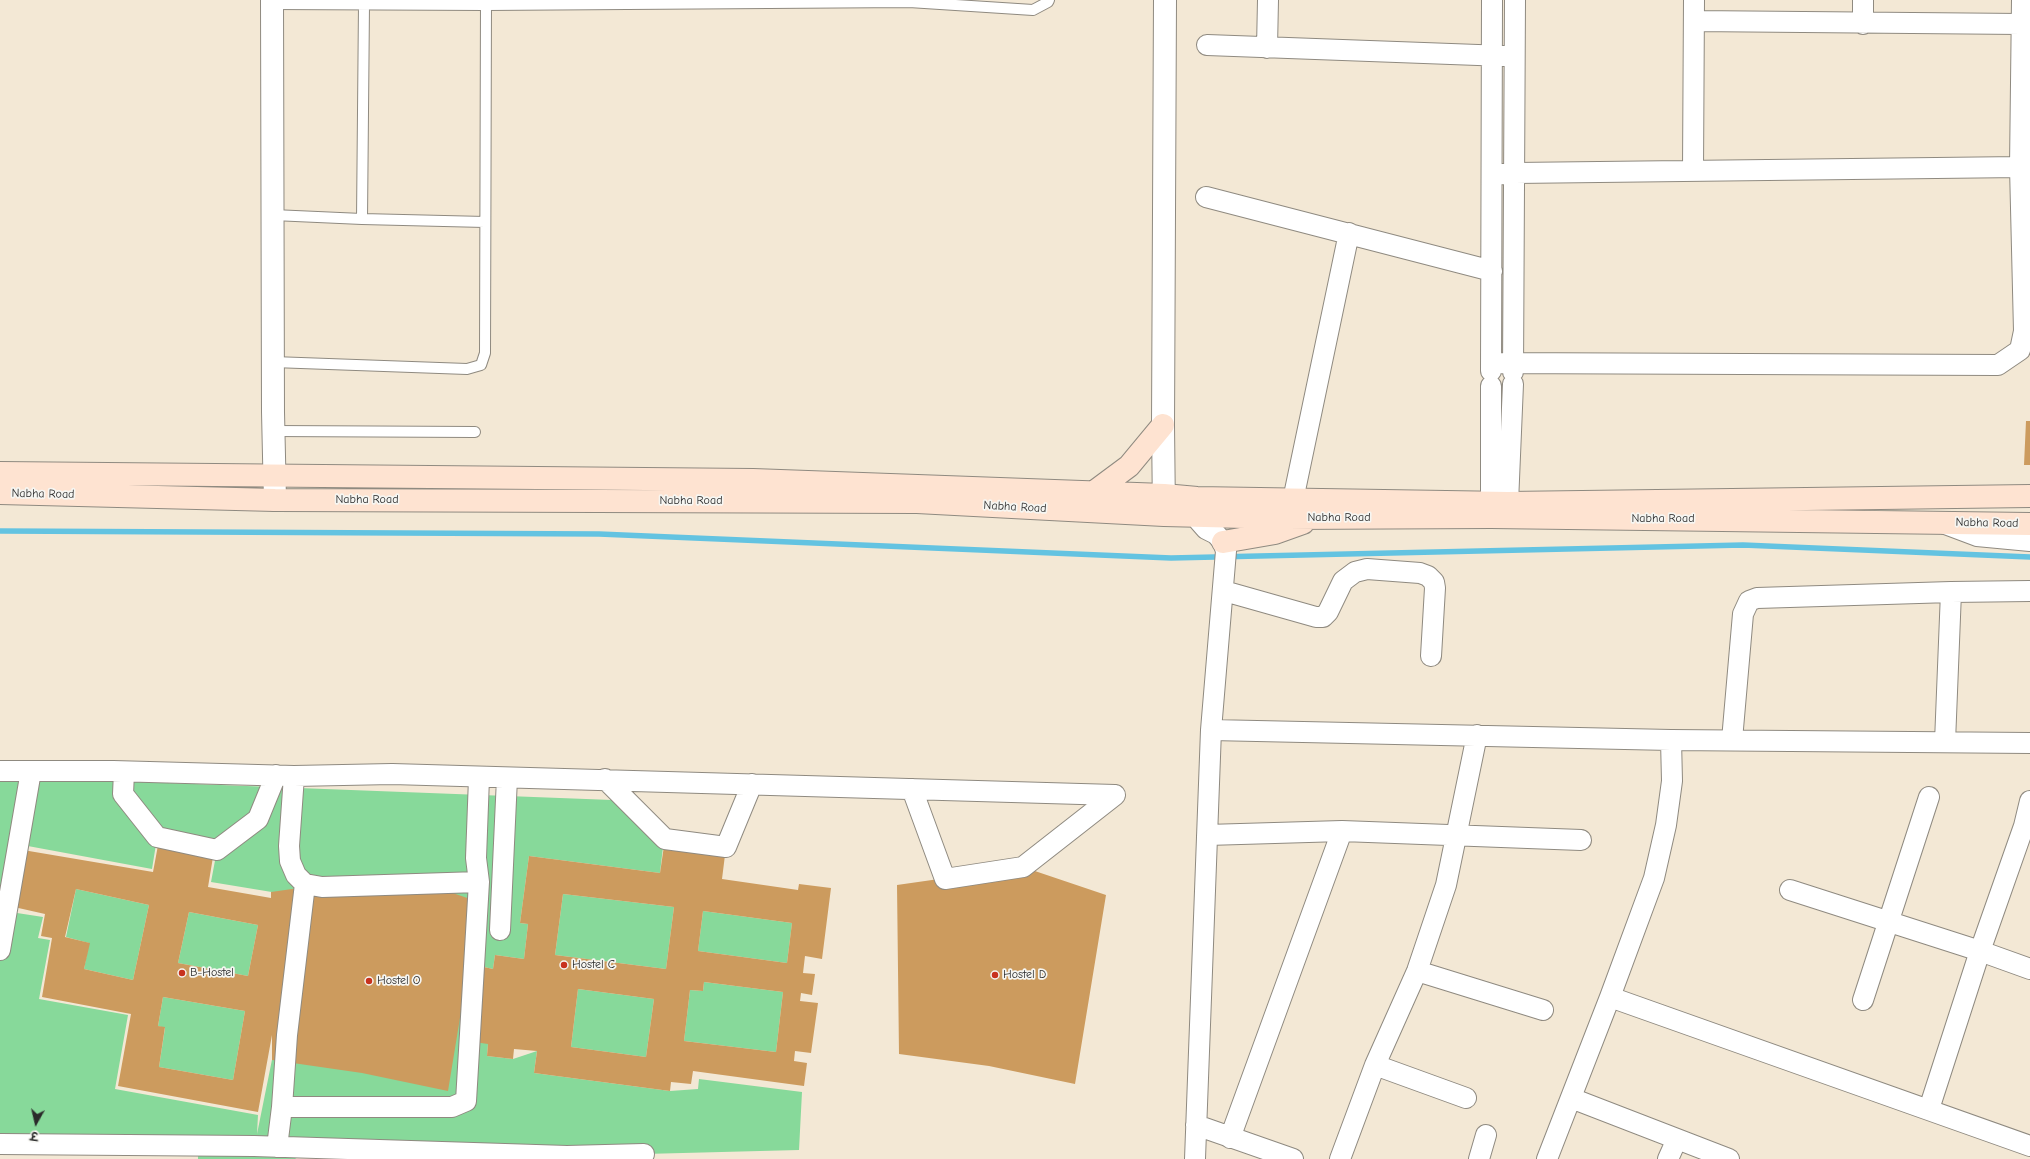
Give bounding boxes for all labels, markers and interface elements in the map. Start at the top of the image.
street label: Nabha Road [11,486,75,502]
street label: Nabha Road [335,493,399,507]
street label: Nabha Road [659,494,723,508]
street label: Nabha Road [983,498,1047,516]
street label: Nabha Road [1307,511,1371,525]
street label: Nabha Road [1631,512,1695,526]
street label: Nabha Road [1955,515,2019,531]
place label: Hostel C [572,958,615,972]
marker: Hostel C [559,960,569,970]
place label: B-Hostel [190,966,234,980]
marker: B-Hostel [177,968,187,978]
place label: Hostel D [1003,968,1046,982]
marker: Hostel D [990,970,1000,980]
place label: Hostel O [377,974,420,988]
marker: Hostel O [364,976,374,986]
north arrow [16,1103,56,1143]
text: उ [30,1128,39,1142]

